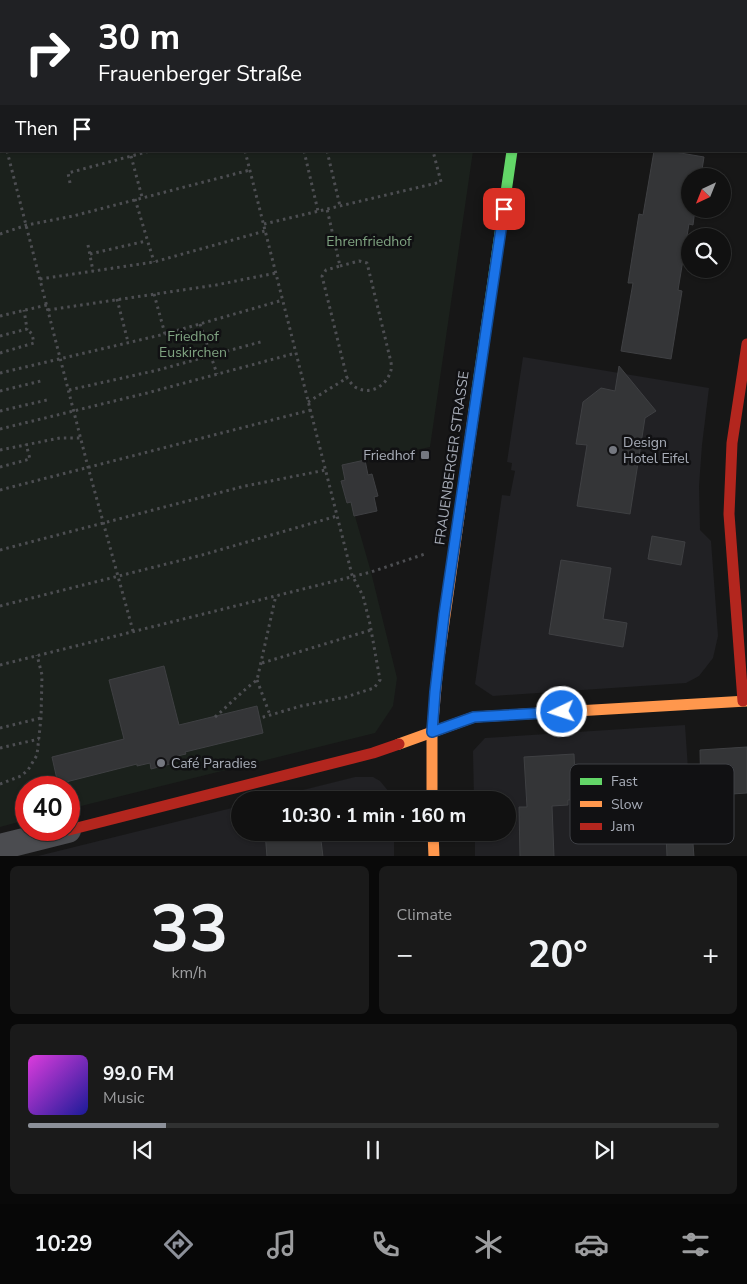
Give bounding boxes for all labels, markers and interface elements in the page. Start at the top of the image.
text: 30 m [98,14,180,61]
icon: right [15,20,80,85]
text: Frauenberger Straße [98,59,302,89]
icon: arrive [68,115,96,143]
text: Then [15,116,58,142]
north arrow [681,168,731,218]
map controls [681,168,731,278]
pin [483,188,525,230]
icon: arrive [490,195,518,223]
button: search [681,228,731,278]
park label: Ehrenfriedhof [326,232,412,251]
park label: Friedhof Euskirchen [159,327,227,362]
street label: FRAUENBERGER STRASSE [430,370,474,546]
place label: Design Hotel Eifel [623,433,690,468]
marker: Design Hotel Eifel [607,444,619,456]
place label: Friedhof [363,446,415,465]
marker: Friedhof [419,449,431,461]
position arrow [535,685,587,737]
place label: Café Paradies [171,754,257,773]
marker: Café Paradies [155,757,167,769]
legend [570,764,734,844]
text: Fast [611,772,637,791]
speed limit sign: 40 [15,776,80,841]
text: Slow [611,795,643,814]
text: 10:30 · 1 min · 160 m [281,803,466,829]
text: Jam [610,817,635,836]
text: 33 [150,885,228,974]
text: Climate [397,904,452,926]
text: 20° [528,929,588,980]
text: − [397,936,413,974]
text: + [702,936,719,974]
text: km/h [172,962,207,984]
text: 99.0 FM [103,1061,174,1087]
text: Music [103,1087,144,1109]
icon: previous [129,1136,157,1164]
icon: pause [359,1136,387,1164]
icon: next [590,1136,618,1164]
icon: directions [161,1227,196,1262]
icon: music [264,1227,299,1262]
icon: phone [368,1227,403,1262]
icon: climate [471,1227,506,1262]
icon: car [574,1227,609,1262]
icon: filters [678,1227,713,1262]
text: 10:29 [34,1229,92,1259]

